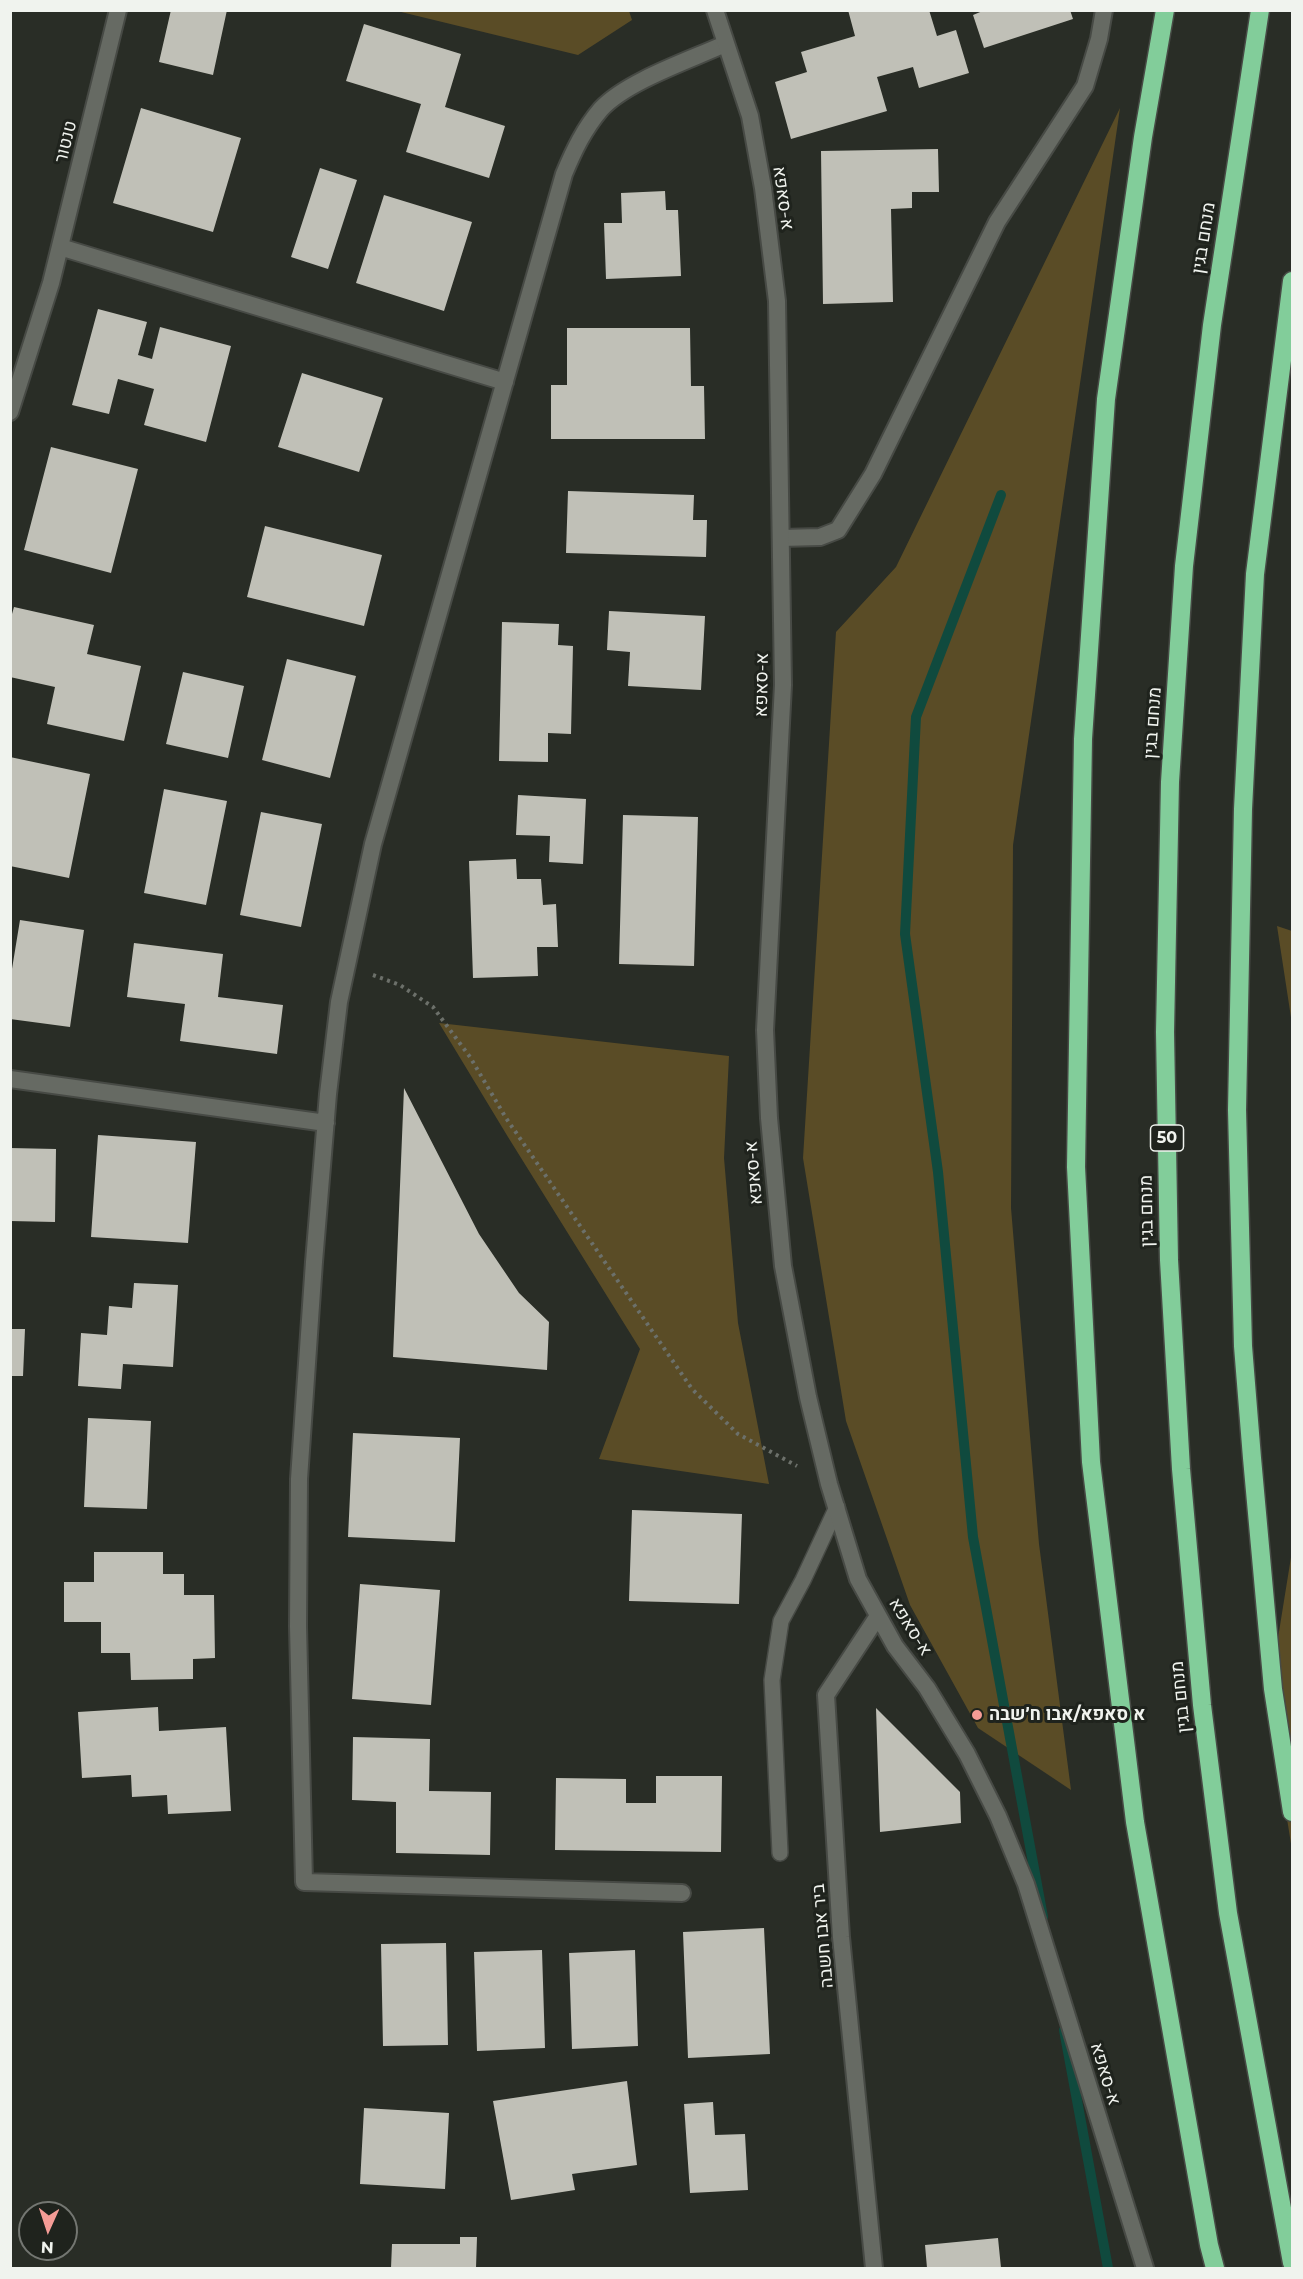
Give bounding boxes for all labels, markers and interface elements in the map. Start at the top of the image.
street label: טנטור [50,119,82,165]
street label: א-סאפא [768,165,798,231]
street label: מנחם בגין [1188,201,1220,275]
street label: א-סאפא [751,653,773,717]
street label: מנחם בגין [1140,686,1166,760]
road number: 50 [1150,1125,1184,1151]
street label: א-סאפא [740,1140,768,1206]
street label: מנחם בגין [1136,1175,1158,1247]
street label: א-סאפא [884,1594,936,1660]
street label: מנחם בגין [1166,1660,1196,1734]
place label: א סאפא/אבו ח׳שבה [989,1704,1145,1726]
marker: א סאפא/אבו ח׳שבה [970,1708,984,1722]
street label: ביר אבו חשבה [808,1883,838,1989]
street label: א-סאפא [1085,2040,1125,2108]
north arrow [18,2201,78,2261]
text: N [40,2238,54,2257]

